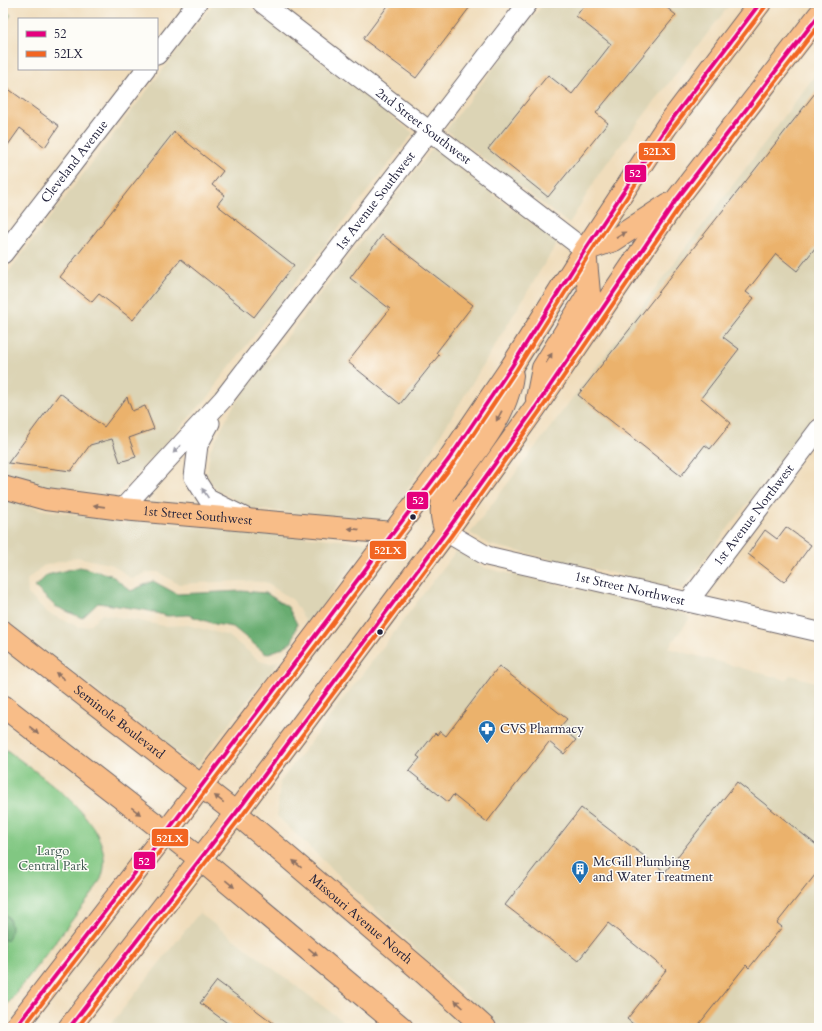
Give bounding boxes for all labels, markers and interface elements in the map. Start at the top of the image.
legend [18,18,158,70]
text: 52 [54,26,66,42]
text: 52LX [54,46,84,62]
street label: 2nd Street Southwest [372,84,475,169]
street label: Cleveland Avenue [37,116,112,207]
line badge: 52LX [638,142,676,161]
text: 52LX [643,144,671,159]
street label: 1st Avenue Southwest [331,148,419,255]
line badge: 52 [624,164,647,183]
text: 52 [629,166,641,181]
one-way arrow [615,232,627,239]
one-way arrow [546,352,553,364]
one-way arrow [495,410,502,422]
one-way arrow [173,443,182,454]
street label: 1st Avenue Northwest [709,461,798,570]
one-way arrow [201,488,209,498]
line badge: 52 [406,491,429,510]
text: 52 [412,493,424,508]
street label: 1st Street Southwest [142,502,253,530]
one-way arrow [93,503,105,509]
unlabelled marker [408,512,418,522]
one-way arrow [348,526,360,533]
line badge: 52LX [369,540,407,560]
text: 52LX [374,543,402,558]
street label: 1st Street Northwest [573,567,687,610]
unlabelled marker [375,627,385,637]
one-way arrow [54,672,65,681]
street label: Seminole Boulevard [70,681,168,763]
pharmacy icon: CVS Pharmacy [477,719,497,744]
place label: CVS Pharmacy [500,720,584,738]
one-way arrow [28,726,39,735]
one-way arrow [213,795,224,803]
one-way arrow [130,806,141,815]
line badge: 52LX [151,828,189,847]
text: 52LX [156,831,184,846]
park label: Largo Central Park [18,842,88,875]
line badge: 52 [133,851,156,870]
place label: McGill Plumbing and Water Treatment [593,853,713,886]
text: 52 [138,854,150,869]
building icon: McGill Plumbing and Water Treatment [570,859,590,884]
one-way arrow [292,860,302,869]
street label: Missouri Avenue North [305,870,416,968]
one-way arrow [225,880,236,889]
one-way arrow [307,948,318,957]
one-way arrow [454,1000,464,1009]

